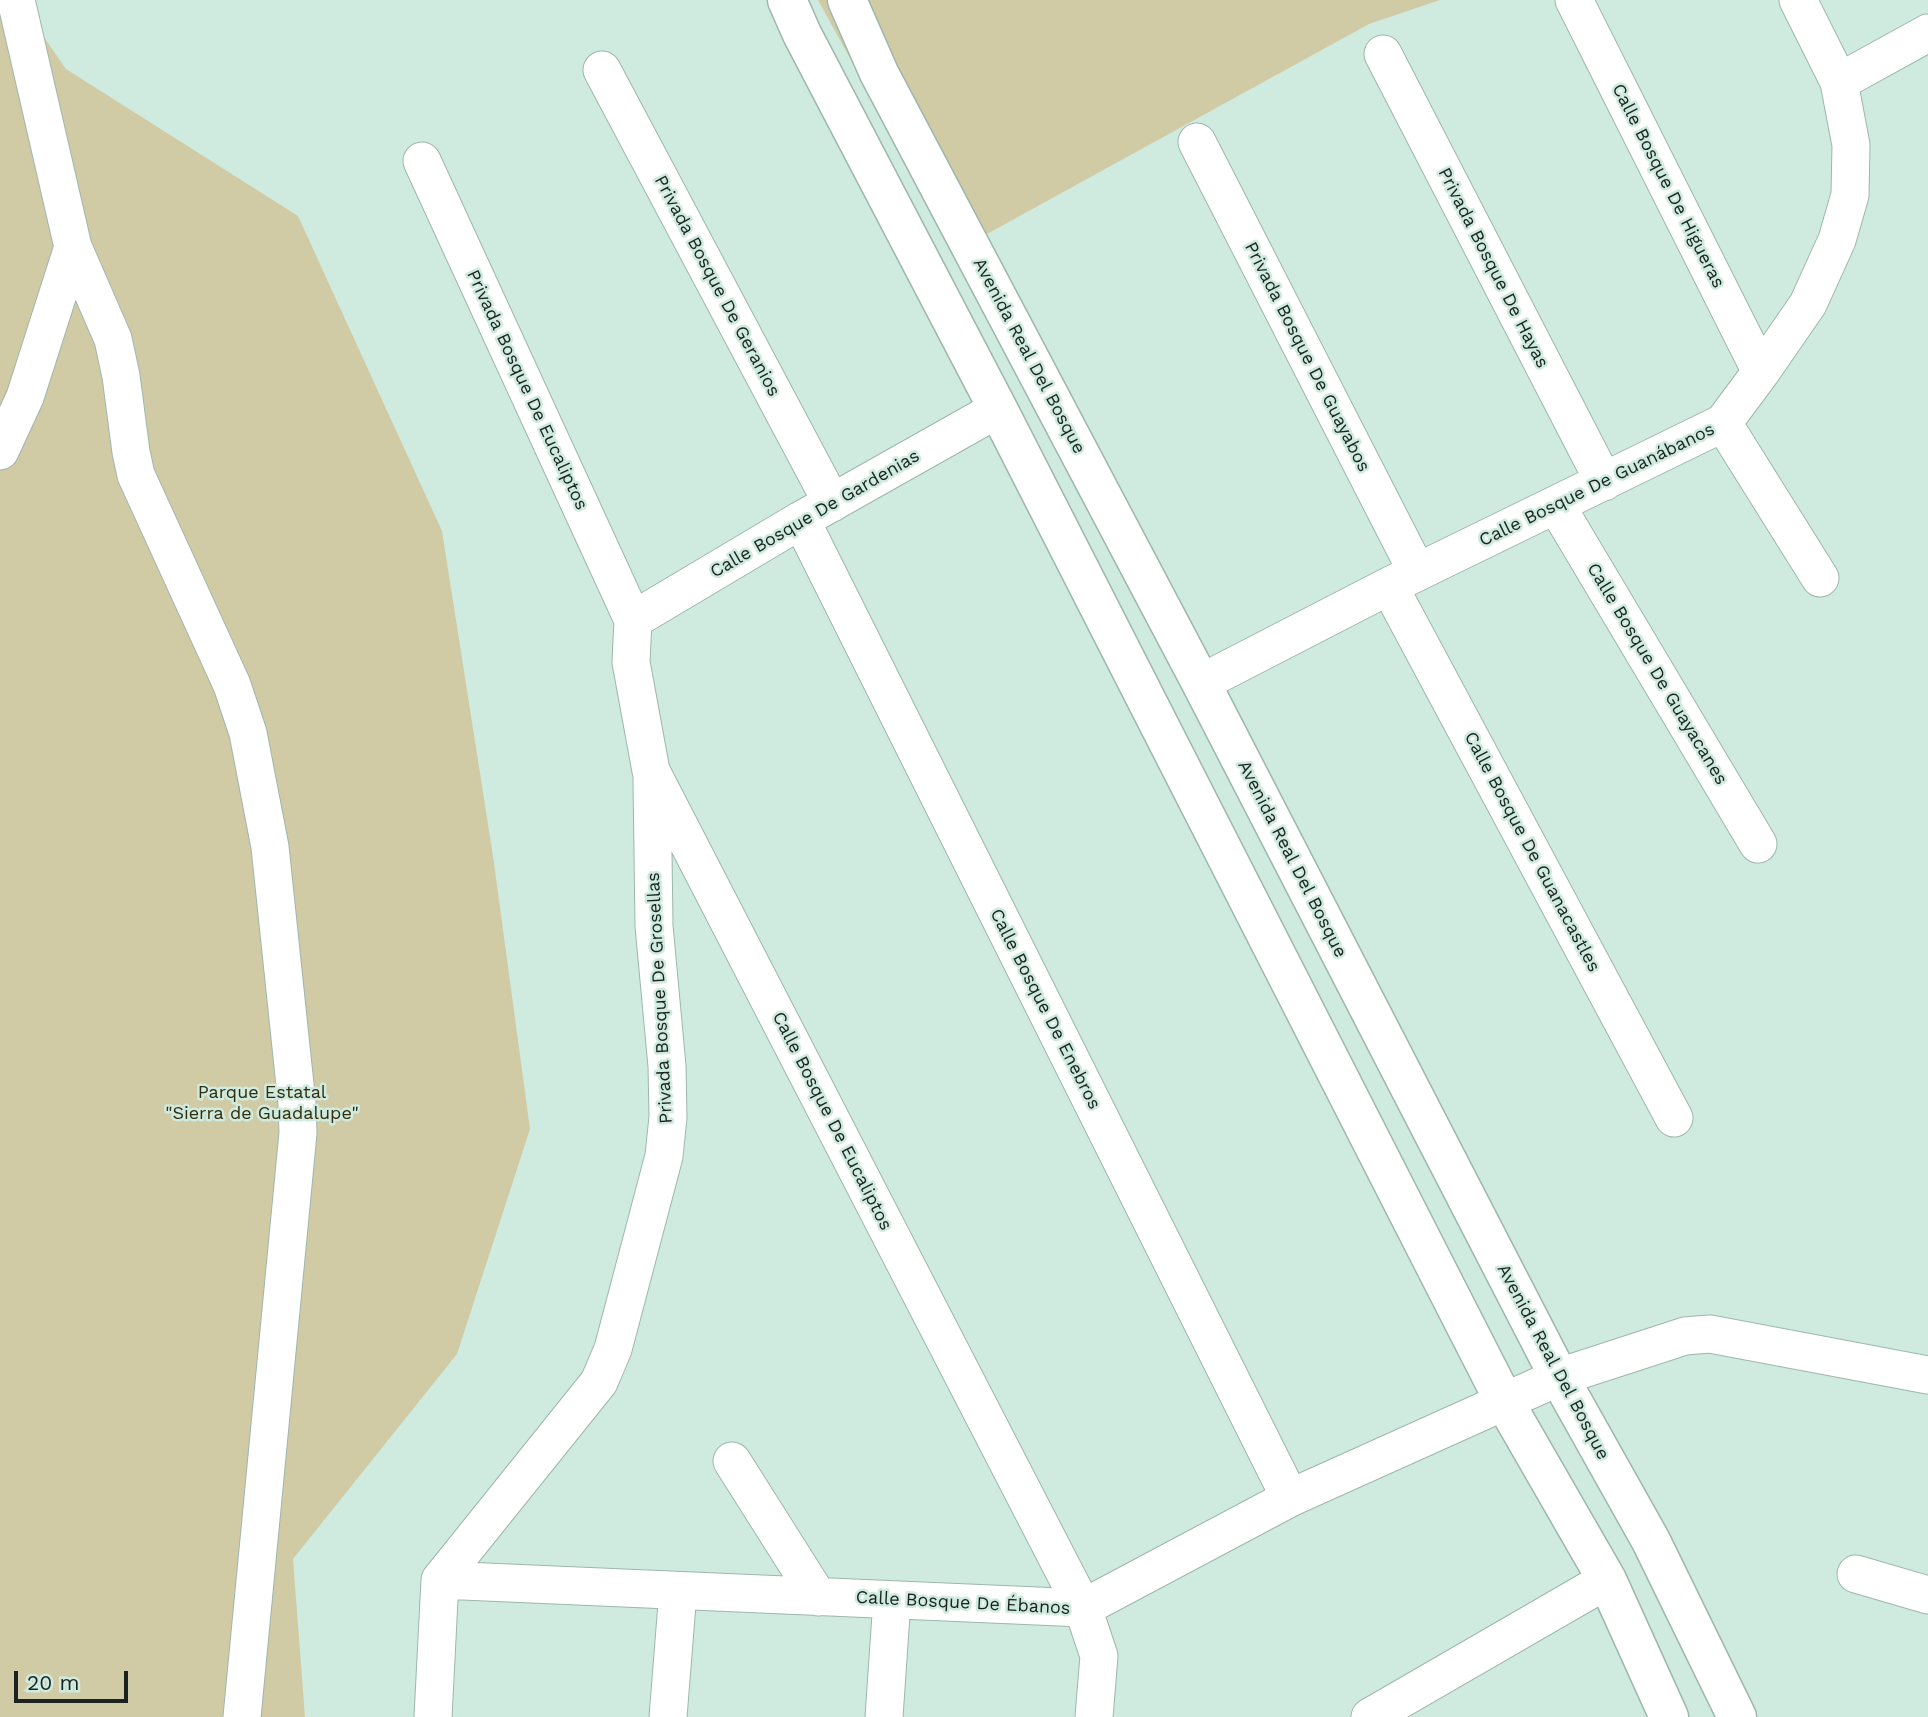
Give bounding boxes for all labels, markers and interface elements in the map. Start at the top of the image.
street label: Calle Bosque De Higueras [1607,80,1729,292]
street label: Privada Bosque De Hayas [1433,164,1553,372]
street label: Privada Bosque De Geranios [649,172,785,400]
street label: Privada Bosque De Guayabos [1239,238,1375,476]
street label: Avenida Real Del Bosque [968,255,1090,457]
street label: Privada Bosque De Eucaliptos [462,267,592,513]
street label: Calle Bosque De Guanábanos [1476,419,1718,551]
street label: Calle Bosque De Gardenias [707,445,923,583]
street label: Calle Bosque De Guayacanes [1582,559,1732,789]
street label: Calle Bosque De Guanacastles [1459,728,1605,976]
street label: Avenida Real Del Bosque [1233,757,1351,961]
street label: Privada Bosque De Grosellas [643,872,677,1124]
street label: Calle Bosque De Enebros [985,905,1105,1113]
street label: Calle Bosque De Eucaliptos [767,1008,897,1234]
park label: Parque Estatal "Sierra de Guadalupe" [165,1082,359,1124]
street label: Avenida Real Del Bosque [1492,1261,1614,1463]
street label: Calle Bosque De Ébanos [855,1587,1071,1619]
scale bar [18,1658,131,1702]
text: 20 m [27,1670,79,1695]

